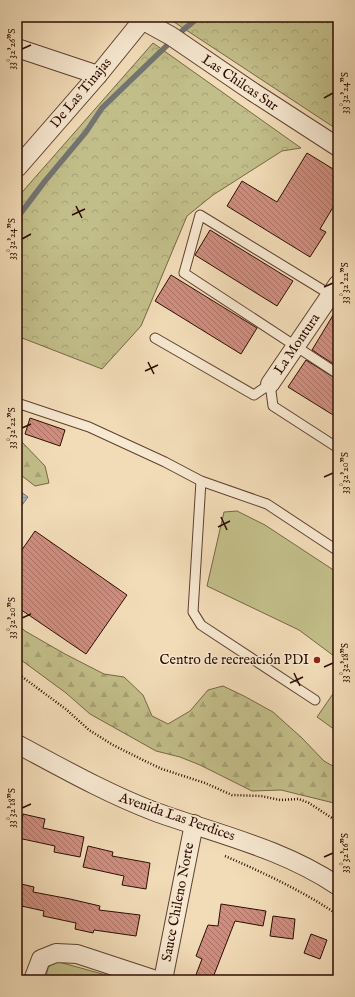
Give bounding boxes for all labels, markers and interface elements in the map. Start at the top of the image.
text: 33°32'26"S [6,29,19,69]
street label: Las Chilcas Sur [198,51,282,115]
street label: De Las Tinajas [46,54,116,132]
text: 33°32'24"S [339,72,352,114]
text: 33°32'24"S [6,218,19,260]
text: 33°32'22"S [339,262,352,304]
street label: La Montura [270,309,325,378]
text: 33°32'22"S [6,407,19,449]
text: 33°32'20"S [339,452,352,494]
text: 33°32'20"S [6,597,19,639]
text: 33°32'18"S [339,643,352,683]
place label: Centro de recreación PDI [160,651,309,669]
marker: Centro de recreación PDI [312,655,322,665]
text: 33°32'18"S [6,788,19,828]
street label: Avenida Las Perdices [116,788,237,845]
text: 33°32'16"S [339,833,352,873]
street label: Sauce Chileno Norte [158,840,198,963]

